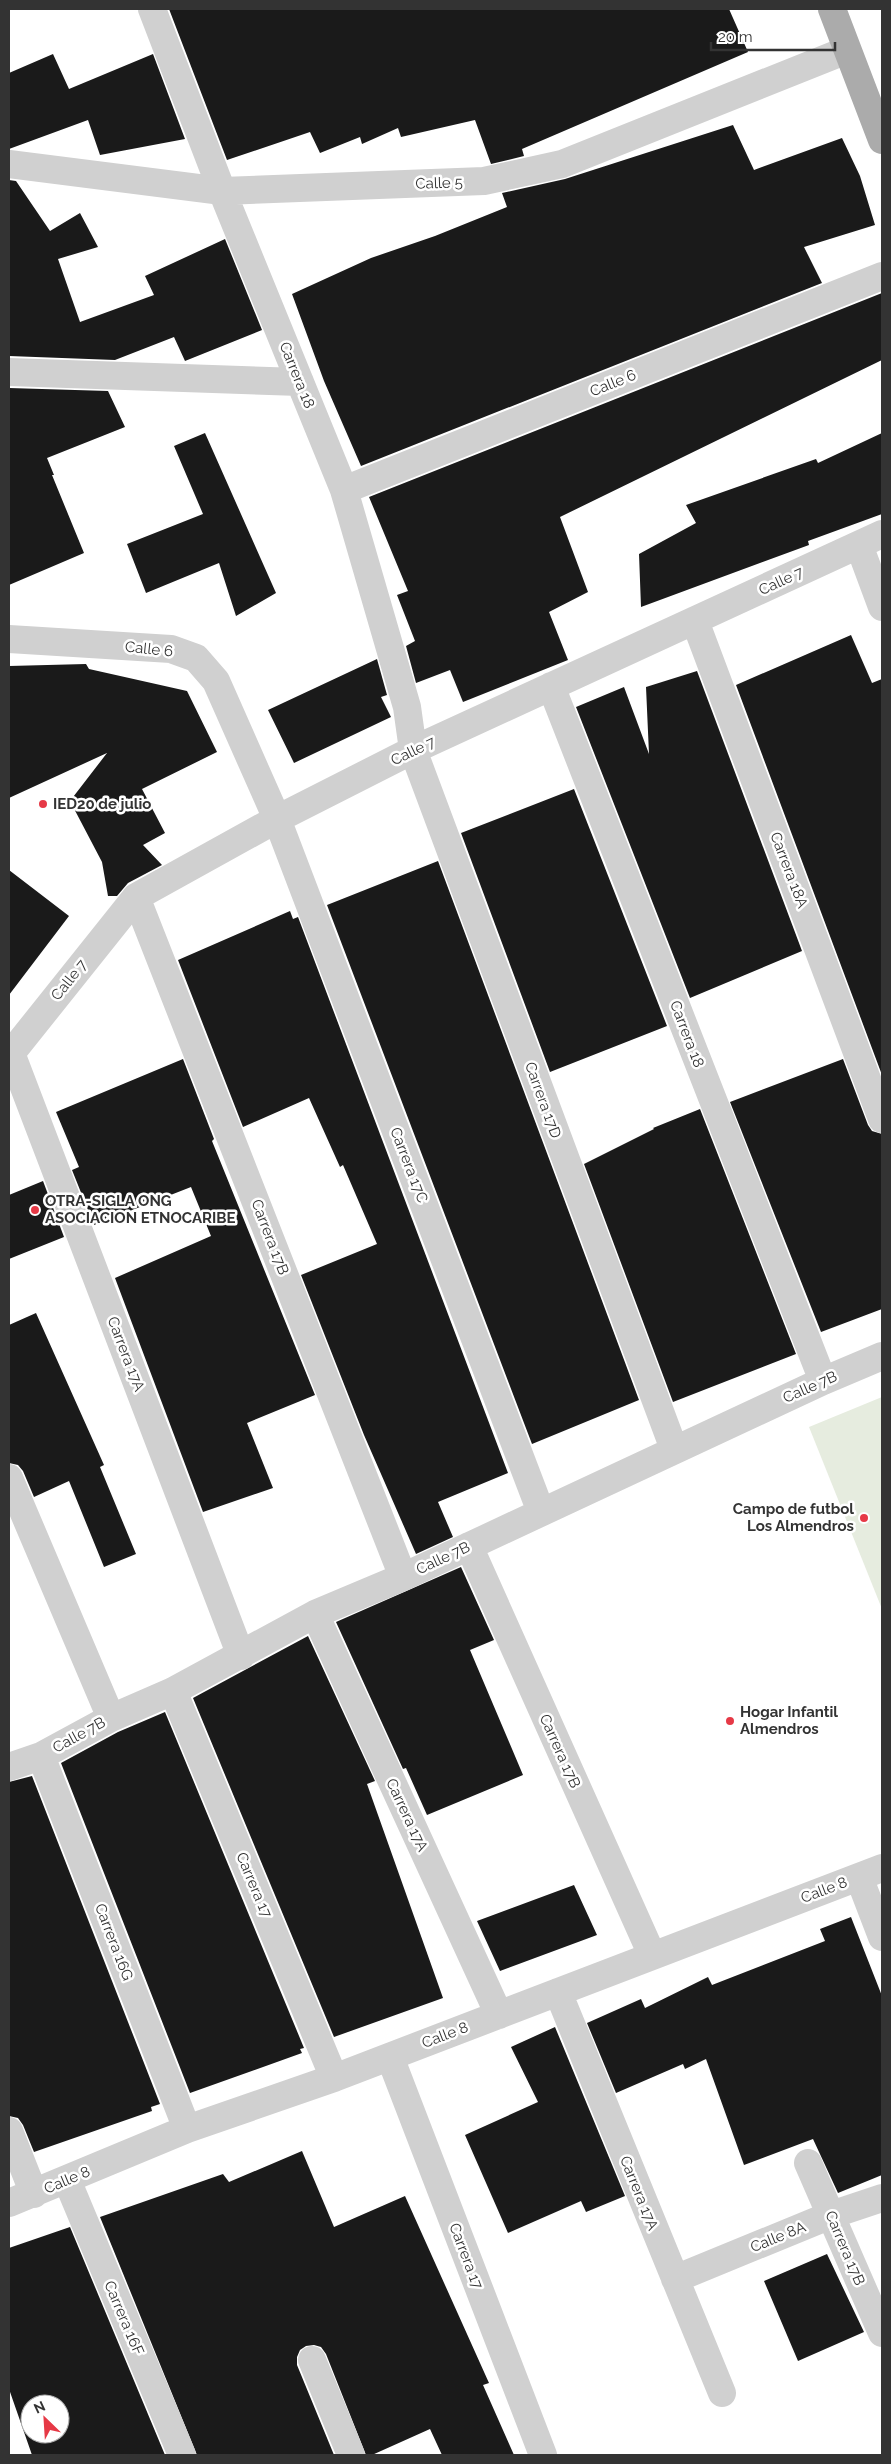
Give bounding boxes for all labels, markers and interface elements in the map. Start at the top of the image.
scale bar [711,20,835,52]
text: 20 m [718,28,753,46]
street label: Calle 5 [415,173,463,193]
street label: Carrera 18 [276,339,319,411]
street label: Calle 6 [587,366,639,400]
street label: Calle 7 [756,563,806,599]
street label: Calle 6 [124,638,174,660]
street label: Calle 7 [388,733,438,769]
place label: IED20 de julio [53,795,151,813]
marker: IED20 de julio [37,798,49,810]
street label: Carrera 18A [766,829,812,911]
street label: Calle 7 [47,956,91,1004]
street label: Carrera 18 [666,998,708,1070]
street label: Carrera 17D [521,1059,565,1141]
street label: Carrera 17C [386,1125,432,1205]
place label: OTRA-SIGLA ONG ASOCIACION ETNOCARIBE [45,1192,235,1227]
street label: Carrera 17B [247,1197,293,1277]
marker: OTRA-SIGLA ONG ASOCIACION ETNOCARIBE [29,1204,41,1216]
street label: Carrera 17A [104,1314,148,1394]
street label: Calle 7B [780,1367,840,1407]
place label: Campo de futbol Los Almendros [733,1500,854,1535]
marker: Campo de futbol Los Almendros [858,1512,870,1524]
street label: Calle 7B [413,1538,473,1578]
place label: Hogar Infantil Almendros [740,1703,838,1738]
street label: Carrera 17B [536,1711,584,1791]
street label: Calle 7B [50,1713,108,1757]
marker: Hogar Infantil Almendros [724,1715,736,1727]
street label: Carrera 17A [382,1776,432,1854]
street label: Carrera 17 [232,1850,276,1920]
street label: Calle 8 [798,1873,850,1907]
street label: Carrera 16G [91,1901,137,1983]
street label: Calle 8 [419,2018,471,2052]
street label: Carrera 17A [616,2153,662,2233]
street label: Calle 8 [41,2162,93,2198]
street label: Carrera 17B [821,2208,869,2288]
street label: Calle 8A [748,2218,808,2256]
street label: Carrera 17 [445,2220,487,2292]
street label: Carrera 16F [100,2278,148,2358]
north arrow [20,2394,70,2444]
text: N [31,2398,48,2417]

